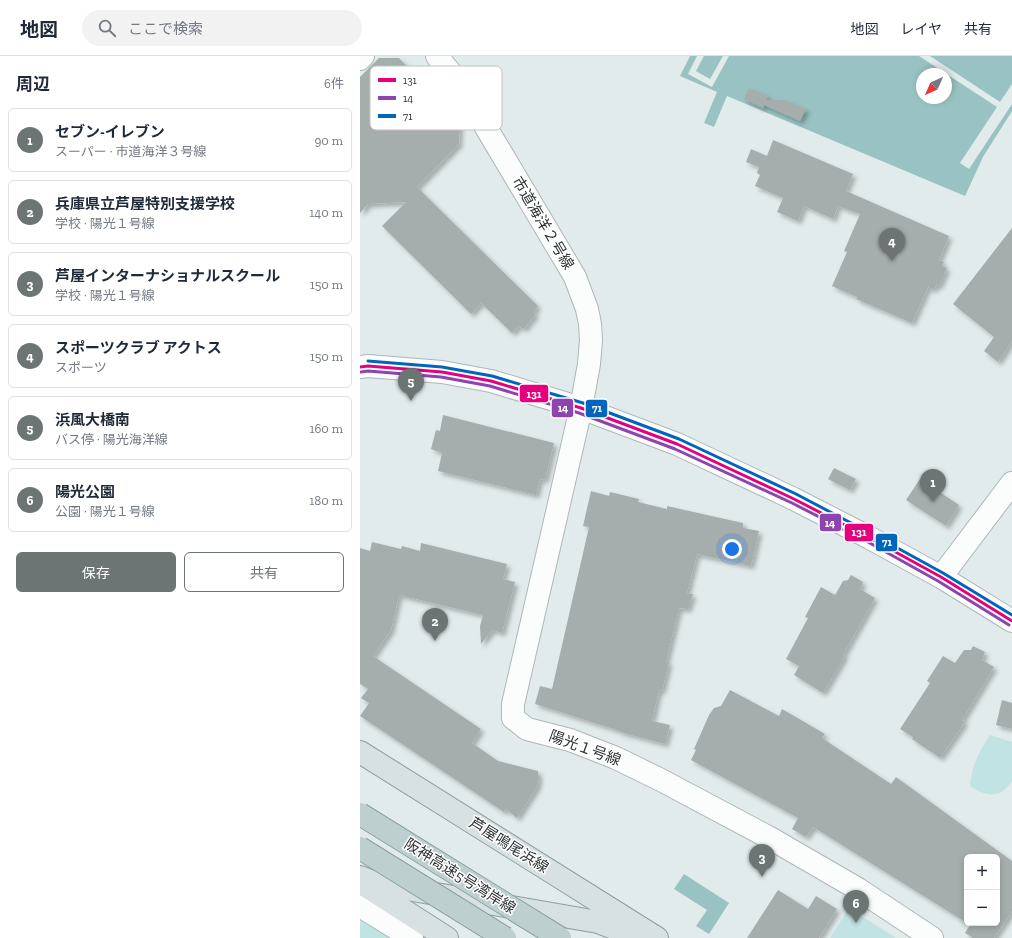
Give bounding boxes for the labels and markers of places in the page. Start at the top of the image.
pin: 4 [879,228,905,261]
pin: 5 [398,368,424,401]
pin: 1 [920,469,946,502]
pin: 2 [422,608,448,641]
pin: 3 [749,844,775,877]
pin: 6 [843,890,869,923]

